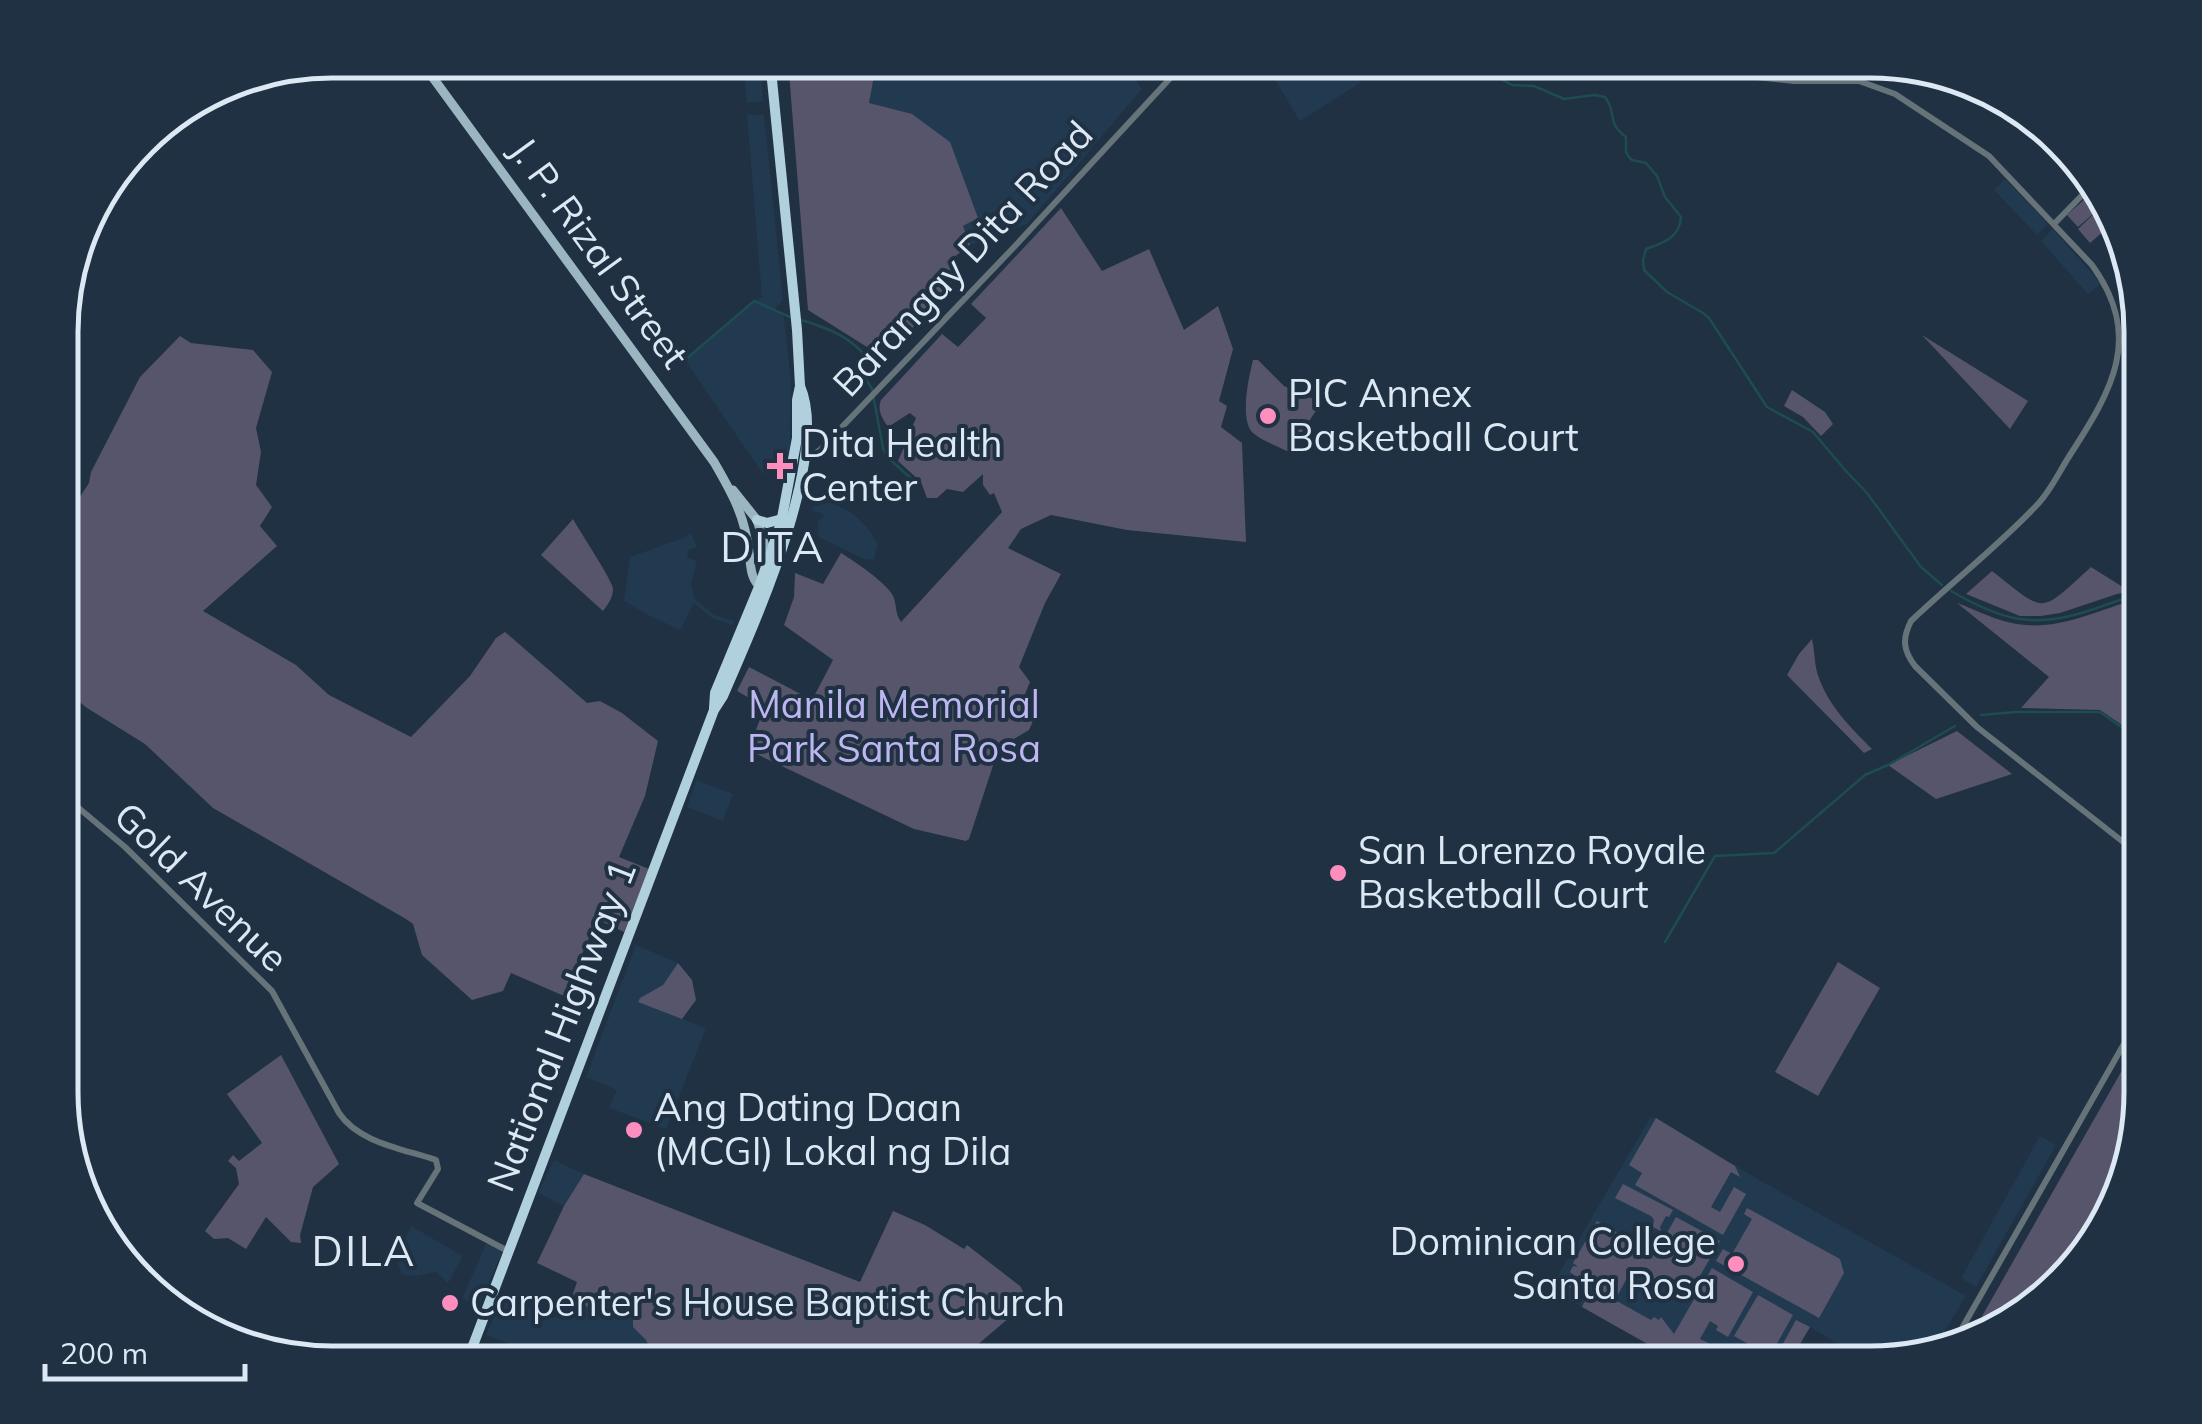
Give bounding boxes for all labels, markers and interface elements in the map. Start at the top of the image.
street label: Barangay Dita Road [822,110,1102,406]
street label: J. P. Rizal Street [500,128,700,377]
place label: PIC Annex Basketball Court [1288,369,1579,461]
marker: PIC Annex Basketball Court [1257,405,1279,427]
place label: Dita Health Center [802,419,1003,511]
marker: Dita Health Center [767,453,793,479]
district label: DITA [720,520,826,573]
park label: Manila Memorial Park Santa Rosa [747,680,1041,772]
street label: Gold Avenue [105,791,299,981]
place label: San Lorenzo Royale Basketball Court [1358,826,1706,918]
street label: National Highway 1 [476,853,646,1198]
marker: San Lorenzo Royale Basketball Court [1327,862,1349,884]
place label: Ang Dating Daan (MCGI) Lokal ng Dila [654,1083,1011,1175]
marker: Ang Dating Daan (MCGI) Lokal ng Dila [623,1119,645,1141]
place label: Dominican College Santa Rosa [1390,1217,1716,1309]
district label: DILA [311,1224,417,1277]
marker: Dominican College Santa Rosa [1725,1253,1747,1275]
place label: Carpenter's House Baptist Church [470,1278,1065,1326]
marker: Carpenter's House Baptist Church [439,1292,461,1314]
scale bar [45,1319,245,1381]
text: 200 m [60,1334,148,1372]

